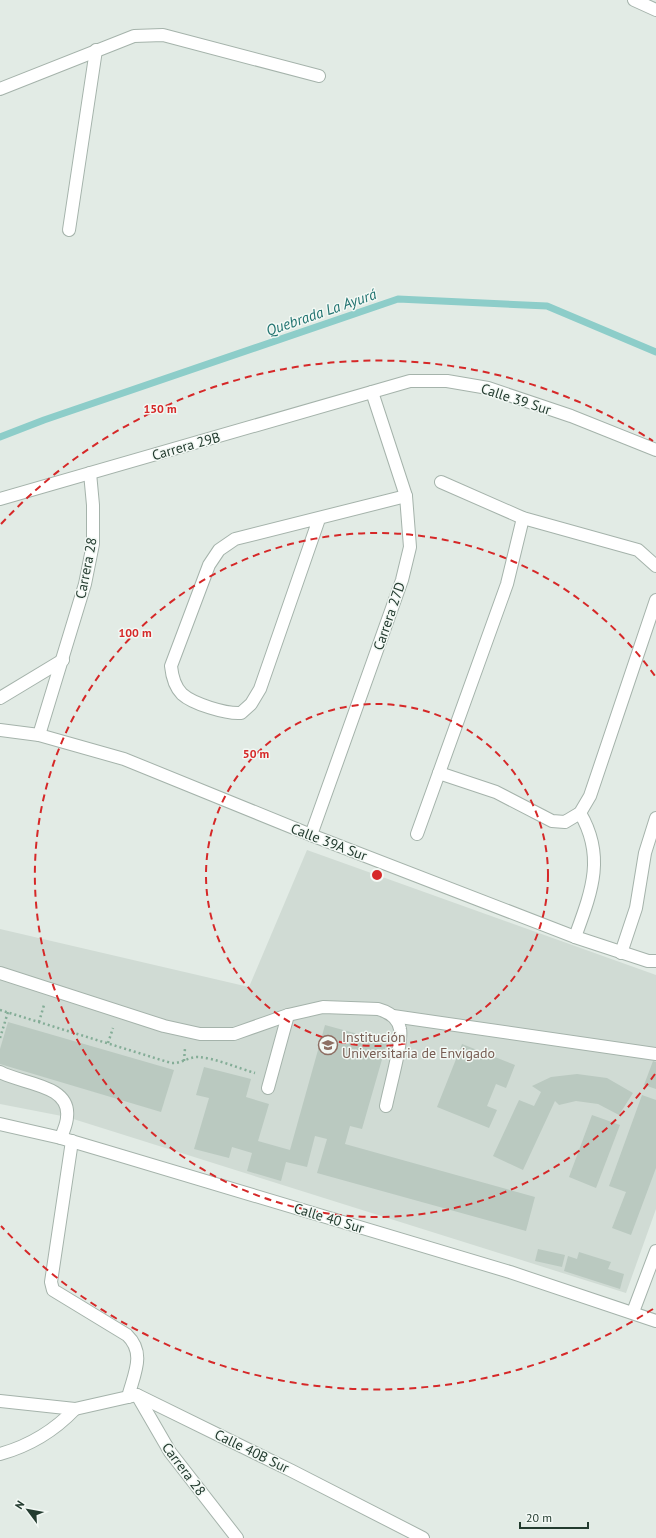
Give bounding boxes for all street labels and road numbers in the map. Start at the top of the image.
street label: Calle 39 Sur [479,379,553,419]
street label: Carrera 29B [150,428,222,464]
street label: Carrera 28 [71,536,101,600]
street label: Carrera 27D [369,579,409,653]
street label: Calle 39A Sur [288,819,370,865]
street label: Calle 40 Sur [292,1199,367,1237]
street label: Calle 40B Sur [212,1425,292,1477]
street label: Carrera 28 [158,1439,210,1499]

